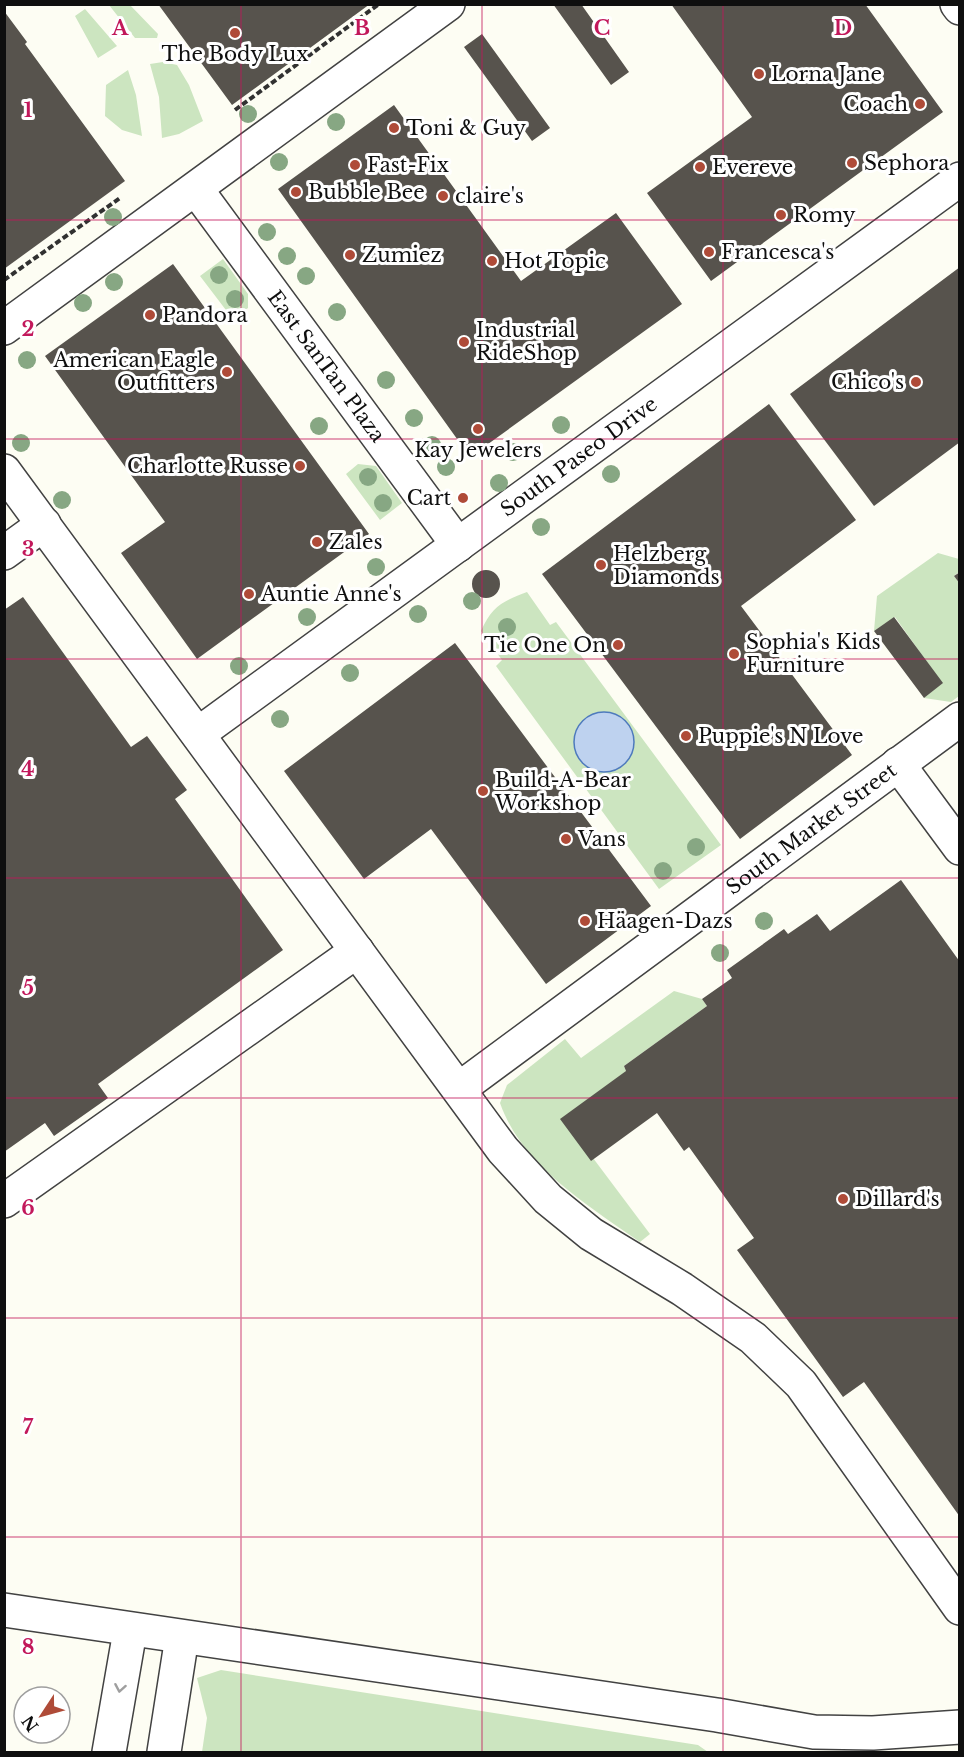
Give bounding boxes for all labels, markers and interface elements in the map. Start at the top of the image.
text: A [111,16,129,40]
text: B [354,16,370,40]
text: C [594,16,610,40]
text: D [834,16,852,40]
marker: The Body Lux [228,26,242,40]
place label: The Body Lux [162,42,308,66]
place label: Lorna Jane [771,62,882,86]
marker: Lorna Jane [752,67,766,81]
place label: Coach [843,92,908,116]
marker: Coach [913,97,927,111]
text: 1 [24,98,33,122]
place label: Toni & Guy [406,116,526,140]
marker: Toni & Guy [387,121,401,135]
place label: Sephora [864,151,950,175]
place label: Fast-Fix [367,153,449,177]
place label: Evereve [712,155,793,179]
marker: Sephora [845,156,859,170]
marker: Fast-Fix [348,158,362,172]
marker: Evereve [693,160,707,174]
place label: Bubble Bee [308,180,425,204]
place label: claire's [455,184,524,208]
marker: Bubble Bee [289,185,303,199]
marker: claire's [436,189,450,203]
place label: Romy [793,203,856,227]
marker: Romy [774,208,788,222]
place label: Francesca's [721,240,834,264]
place label: Zumiez [362,243,442,267]
marker: Francesca's [702,245,716,259]
marker: Zumiez [343,248,357,262]
place label: Hot Topic [504,249,606,273]
marker: Hot Topic [485,254,499,268]
street label: East SanTan Plaza [263,286,391,447]
place label: Pandora [162,303,248,327]
marker: Pandora [143,308,157,322]
text: 2 [21,317,35,341]
place label: Industrial RideShop [476,318,577,365]
marker: Industrial RideShop [457,335,471,349]
place label: American Eagle Outfitters [52,348,215,395]
marker: American Eagle Outfitters [220,365,234,379]
place label: Chico's [831,370,904,394]
marker: Chico's [909,375,923,389]
street label: South Paseo Drive [496,392,662,522]
marker: Kay Jewelers [471,422,485,436]
place label: Kay Jewelers [414,438,542,462]
place label: Charlotte Russe [127,454,288,478]
marker: Charlotte Russe [293,459,307,473]
place label: Cart [407,486,451,510]
marker: Cart [456,491,470,505]
place label: Zales [329,530,383,554]
marker: Zales [310,535,324,549]
text: 3 [22,537,34,561]
place label: Helzberg Diamonds [613,542,719,589]
marker: Helzberg Diamonds [594,558,608,572]
place label: Auntie Anne's [260,582,401,606]
marker: Auntie Anne's [242,587,256,601]
place label: Sophia's Kids Furniture [746,630,881,677]
place label: Tie One On [484,633,606,657]
marker: Tie One On [611,638,625,652]
marker: Sophia's Kids Furniture [727,647,741,661]
place label: Puppie's N Love [698,724,863,748]
marker: Puppie's N Love [679,729,693,743]
text: 4 [21,757,35,781]
street label: South Market Street [722,758,901,899]
place label: Build-A-Bear Workshop [494,768,631,815]
marker: Build-A-Bear Workshop [476,784,490,798]
place label: Vans [577,827,626,851]
marker: Vans [559,832,573,846]
place label: Häagen-Dazs [597,909,733,933]
marker: Häagen-Dazs [578,914,592,928]
text: 5 [22,976,34,1000]
place label: Dillard's [855,1187,940,1211]
marker: Dillard's [836,1192,850,1206]
text: 6 [21,1196,35,1220]
text: 7 [23,1415,34,1439]
text: 8 [22,1635,34,1659]
one-way arrow [114,1683,127,1693]
north arrow [12,1685,72,1745]
text: N [17,1712,42,1736]

